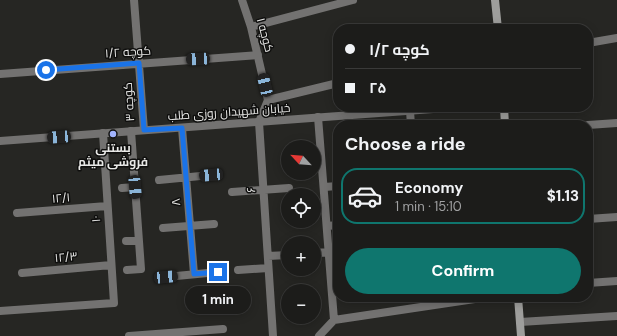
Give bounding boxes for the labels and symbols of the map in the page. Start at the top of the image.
street label: کوچه ۱ [252,16,277,54]
street label: کوچه ۱/۲ [105,42,152,63]
car [186,52,210,66]
route start [37,61,55,79]
car [256,72,274,98]
street label: کوچه ۳ [120,82,139,122]
street label: خیابان شهیدان روزی طلب [167,100,291,124]
marker: بستنی فروشی میثم [108,129,118,139]
car [47,130,71,144]
place label: بستنی فروشی میثم [78,140,148,170]
north arrow [281,140,321,180]
car [199,168,223,182]
car [128,175,142,199]
street label: ۶ [243,187,259,193]
street label: ۱۲/۱ [51,189,71,207]
street label: ۸ [168,197,184,206]
street label: ۱۰ [88,215,104,223]
street label: ۱۲/۳ [54,248,78,266]
route end [209,263,227,281]
car [154,270,178,284]
callout: 1 min [185,286,251,314]

